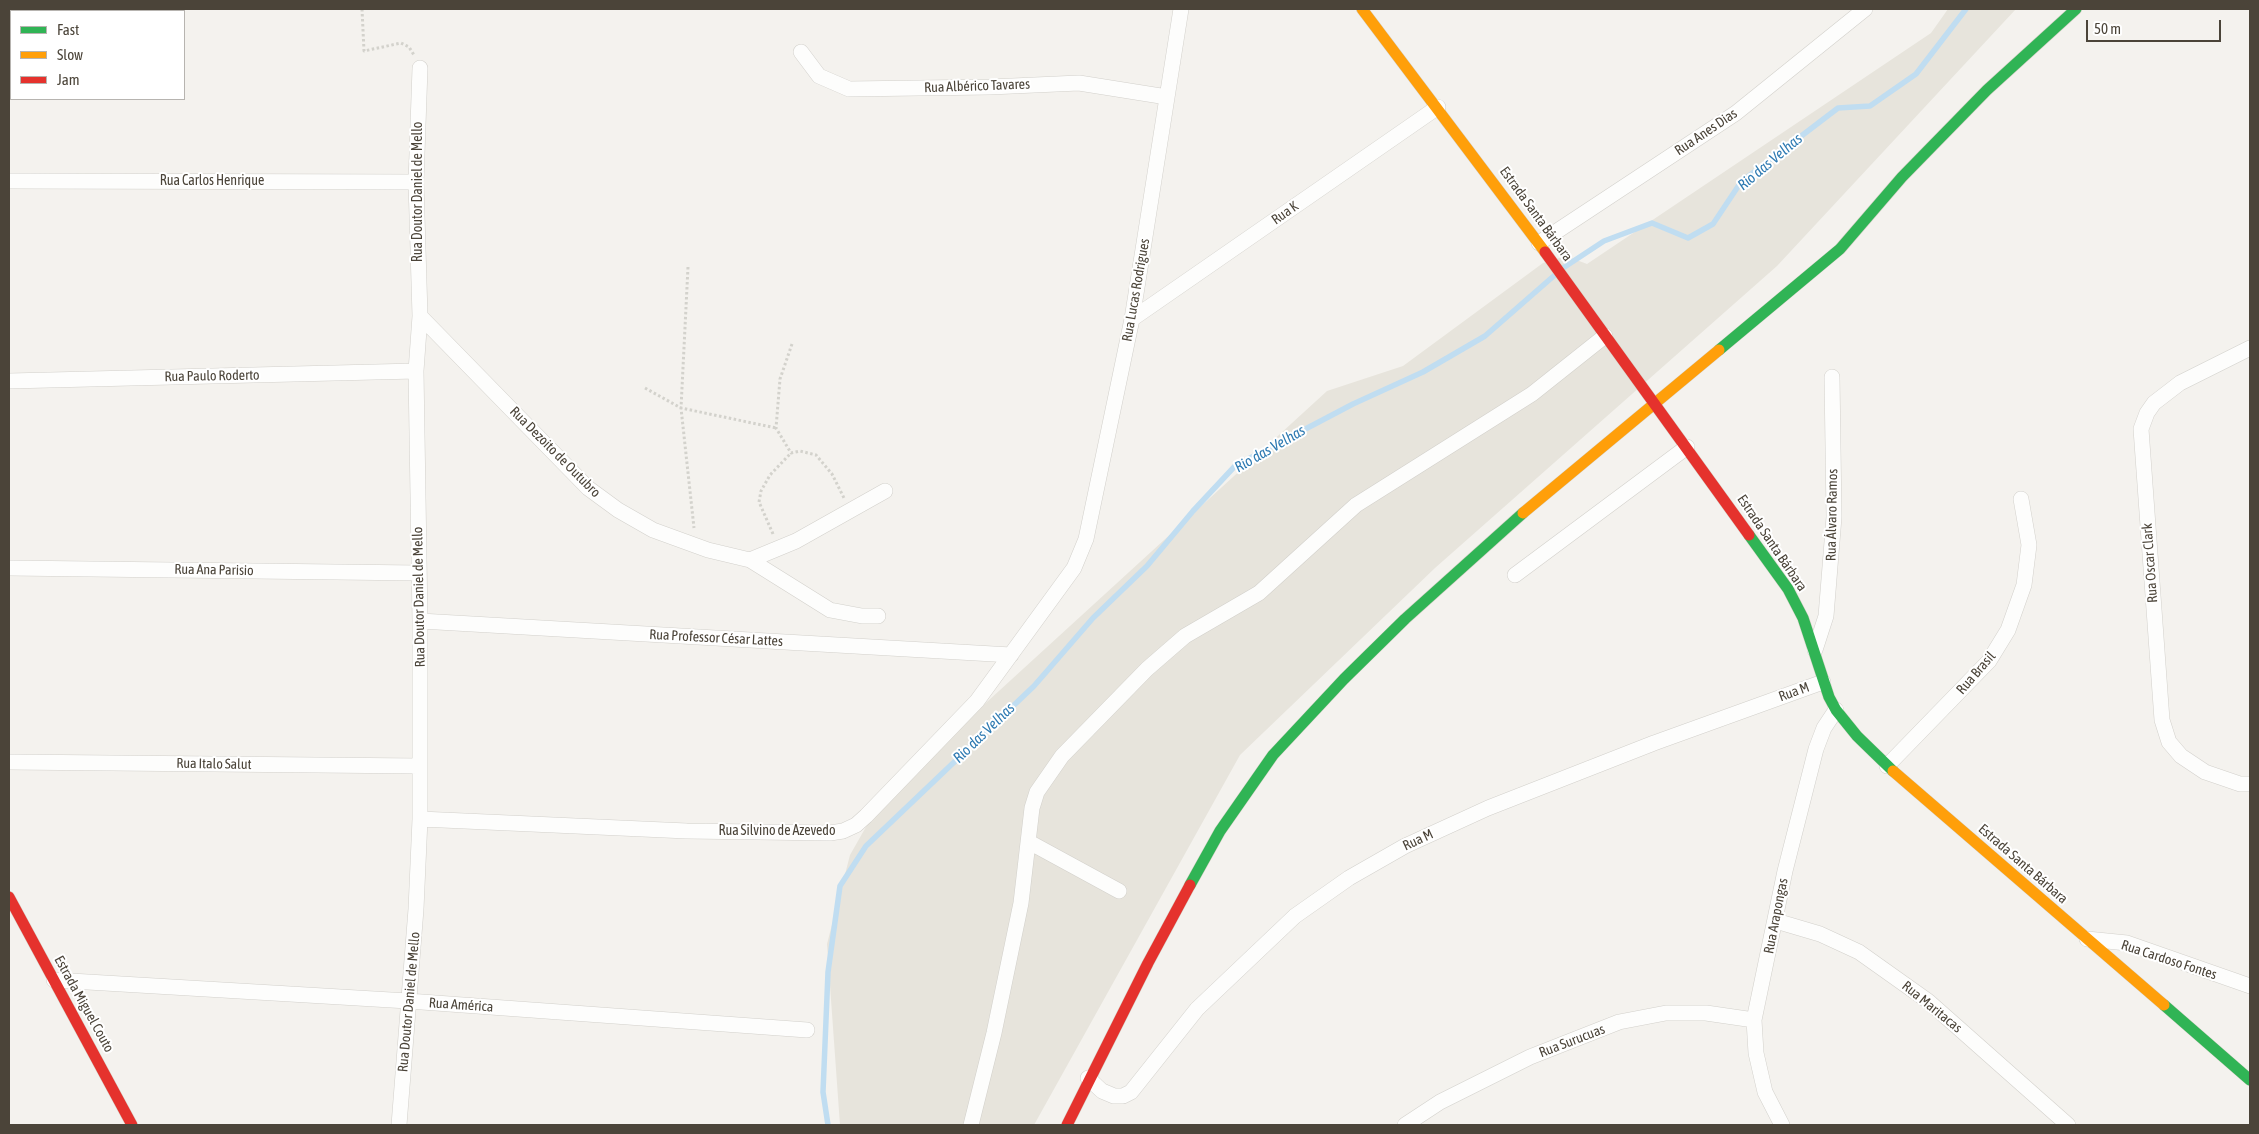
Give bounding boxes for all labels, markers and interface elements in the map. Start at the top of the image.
legend [10,10,185,100]
scale bar [2089,10,2224,42]
text: 50 m [2094,20,2121,37]
text: Fast [57,21,79,38]
text: Slow [57,46,83,63]
text: Jam [57,71,80,88]
street label: Rua Albérico Tavares [924,76,1030,96]
street label: Rua Anes Dias [1672,105,1740,159]
street label: Rua Doutor Daniel de Mello [410,122,426,262]
water label: Rio das Velhas [1734,130,1806,194]
street label: Estrada Santa Bárbara [1496,163,1576,265]
street label: Rua Carlos Henrique [160,173,264,189]
street label: Rua K [1268,198,1302,228]
street label: Rua Lucas Rodrigues [1119,237,1153,343]
street label: Rua Paulo Roderto [164,367,260,385]
street label: Rua Dezoito de Outubro [506,403,604,501]
water label: Rio das Velhas [1231,422,1309,476]
street label: Rua Álvaro Ramos [1823,469,1841,561]
street label: Estrada Santa Bárbara [1734,492,1810,594]
street label: Rua Oscar Clark [2139,523,2161,603]
street label: Rua Doutor Daniel de Mello [409,526,429,668]
street label: Rua Ana Parisio [174,561,254,579]
street label: Rua Professor César Lattes [649,626,783,650]
street label: Rua Brasil [1953,648,1999,698]
street label: Rua M [1776,679,1812,705]
water label: Rio das Velhas [949,699,1019,767]
street label: Rua Italo Salut [176,755,252,773]
street label: Estrada Santa Bárbara [1975,821,2071,907]
street label: Rua Silvino de Azevedo [718,823,836,839]
street label: Rua M [1400,826,1436,854]
street label: Rua Arapongas [1760,877,1792,955]
street label: Rua Doutor Daniel de Mello [394,931,424,1073]
street label: Rua Cardoso Fontes [2119,937,2219,983]
street label: Estrada Miguel Couto [51,953,117,1055]
street label: Rua Maritacas [1899,978,1965,1036]
street label: Rua América [428,994,494,1016]
street label: Rua Surucuas [1537,1021,1607,1061]

